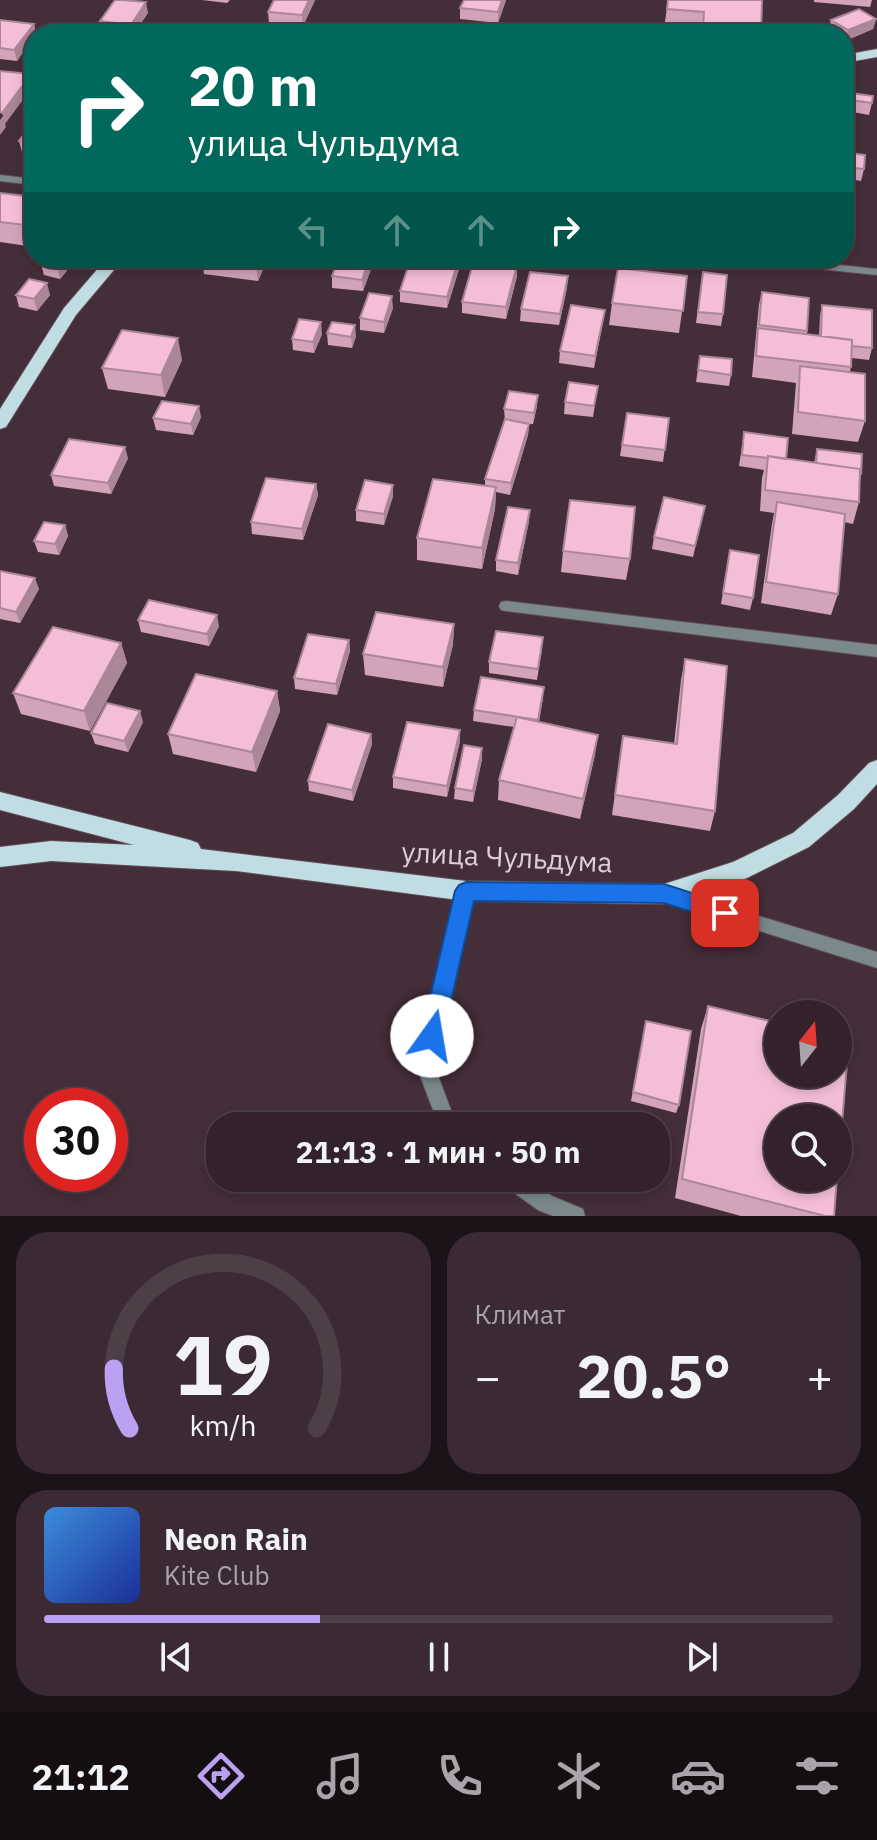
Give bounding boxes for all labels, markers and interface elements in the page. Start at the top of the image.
text: 20 m [188,49,318,121]
icon: right [56,56,160,160]
text: улица Чульдума [188,119,459,166]
icon: left [291,208,335,252]
icon: ahead [375,208,419,252]
icon: ahead [459,208,503,252]
icon: right [543,208,587,252]
street label: улица Чульдума [401,833,613,881]
pin [691,879,759,947]
icon: arrive [703,891,747,935]
position arrow [390,994,474,1078]
north arrow [764,1000,852,1088]
map controls [764,1000,852,1192]
speed limit sign: 30 [24,1088,128,1192]
button: search [764,1104,852,1192]
text: 21:13 · 1 мин · 50 m [295,1132,581,1171]
text: Климат [475,1297,566,1331]
text: 19 [173,1310,273,1418]
text: 20.5° [576,1336,731,1415]
text: − [475,1348,501,1405]
text: + [807,1348,833,1405]
text: km/h [190,1407,257,1444]
text: Neon Rain [164,1519,308,1558]
text: Kite Club [164,1558,269,1592]
icon: previous [154,1635,198,1679]
icon: pause [417,1635,461,1679]
icon: next [680,1635,724,1679]
icon: directions [193,1748,249,1804]
icon: music [312,1748,368,1804]
icon: phone [432,1748,488,1804]
icon: climate [551,1748,607,1804]
icon: car [670,1748,726,1804]
icon: filters [789,1748,845,1804]
text: 21:12 [32,1753,130,1800]

